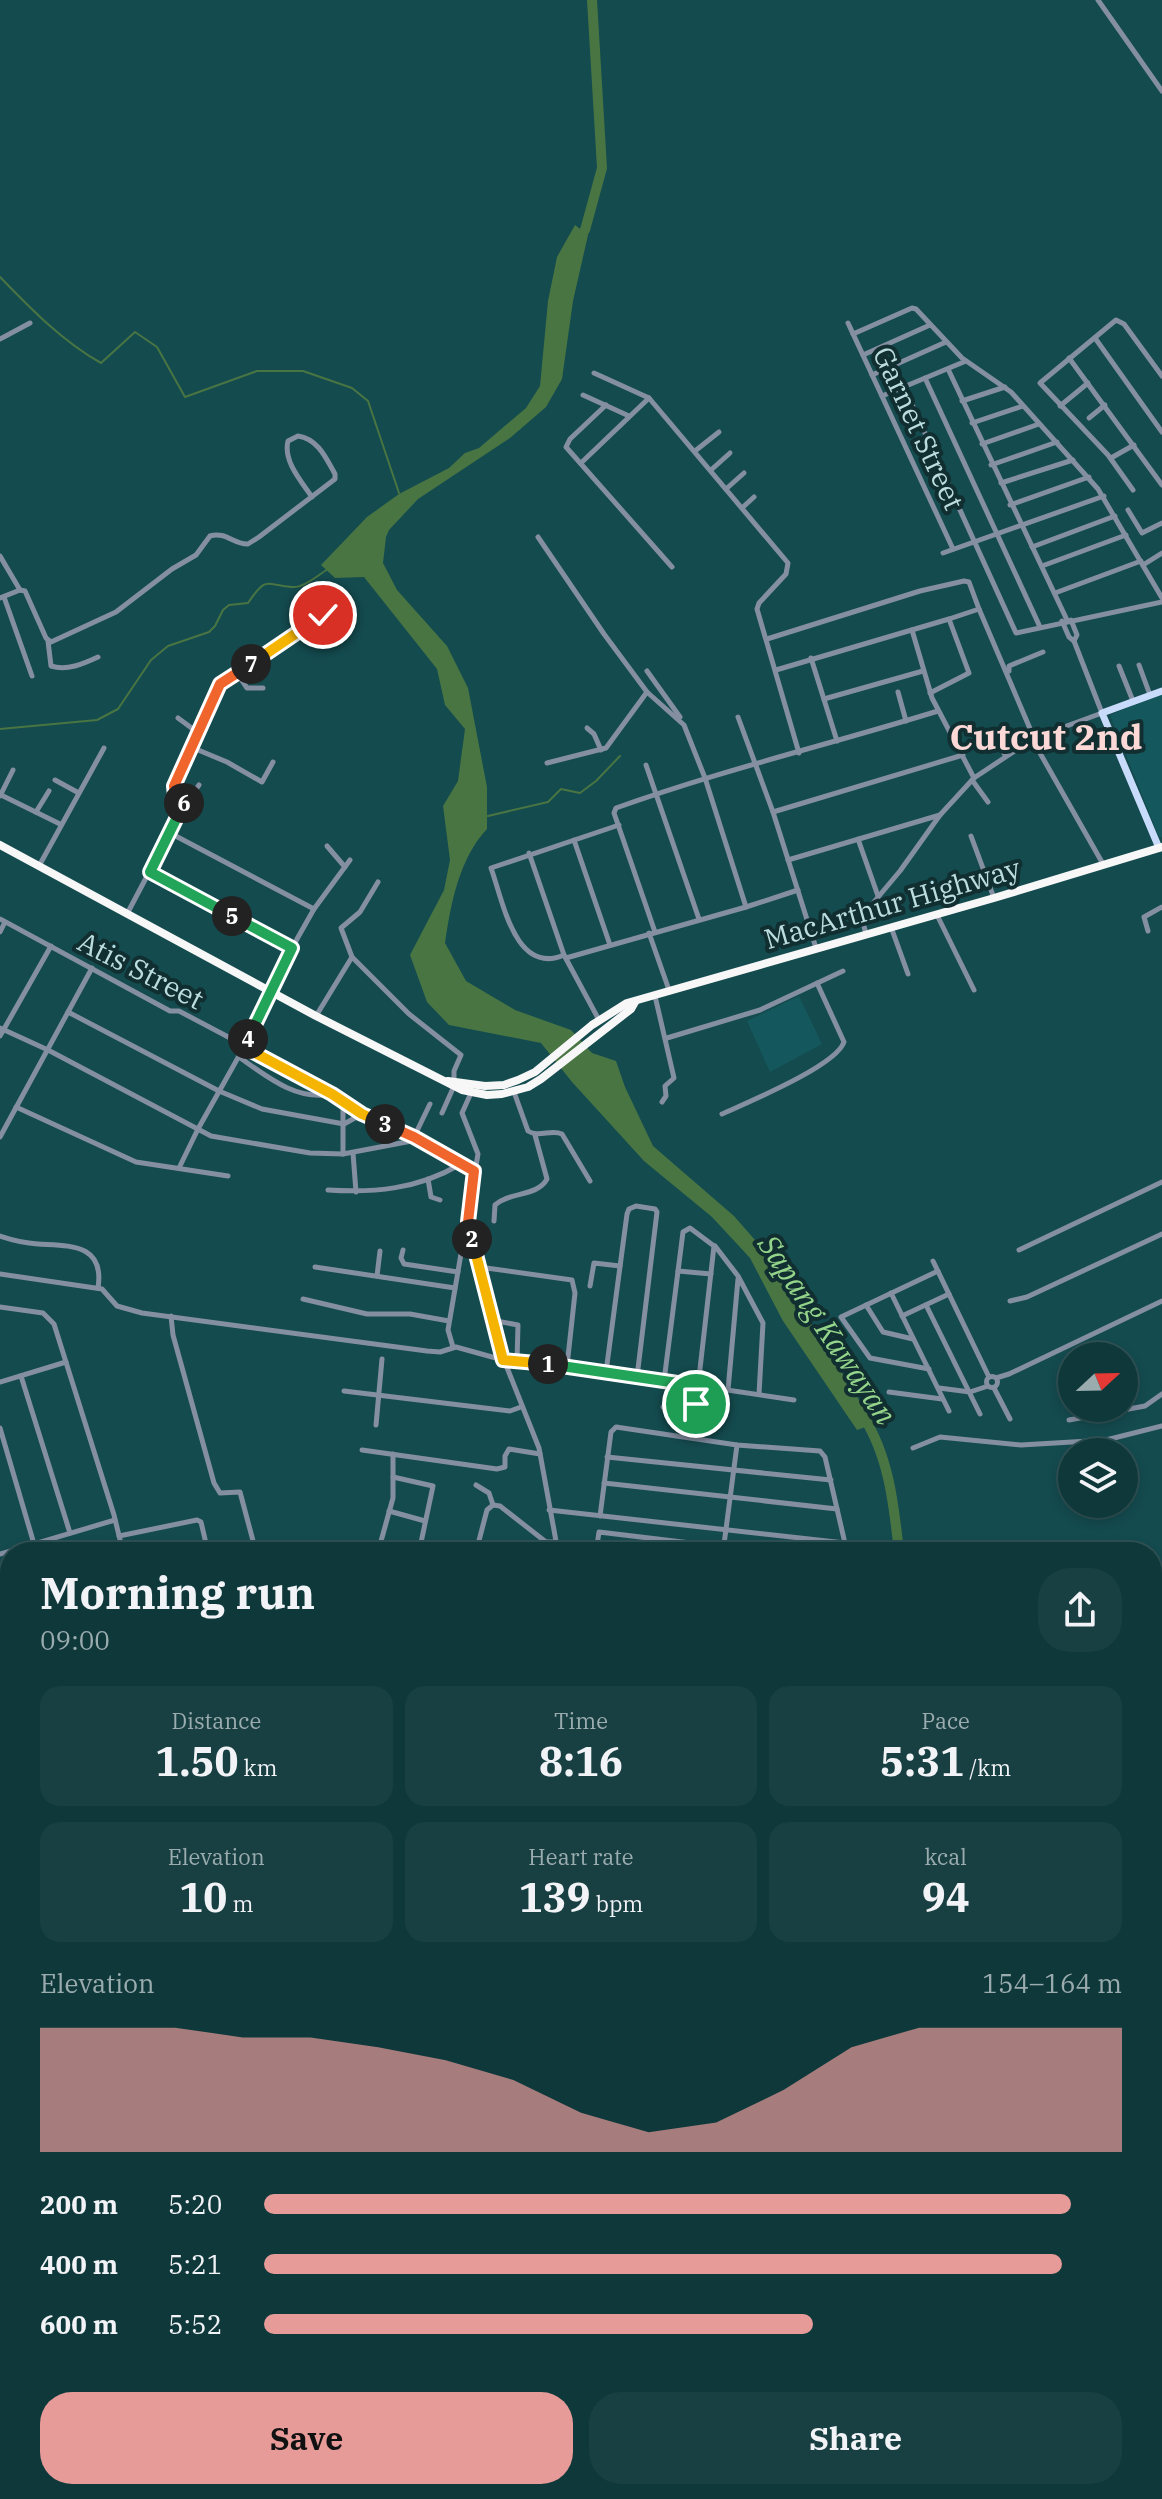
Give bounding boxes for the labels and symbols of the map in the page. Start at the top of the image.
street label: Garnet Street [865,340,973,516]
pin [289,581,357,649]
pin: 7 [231,644,271,684]
district label: Cutcut 2nd [949,713,1143,760]
pin: 6 [164,783,204,823]
street label: MacArthur Highway [760,849,1024,957]
pin: 5 [212,896,252,936]
street label: Atis Street [72,923,210,1017]
pin: 4 [228,1019,268,1059]
pin: 3 [365,1104,405,1144]
pin: 2 [452,1219,492,1259]
water label: Sapang Kawayan [750,1226,906,1431]
north arrow [1058,1342,1138,1422]
pin: 1 [528,1344,568,1384]
pin [662,1370,730,1438]

